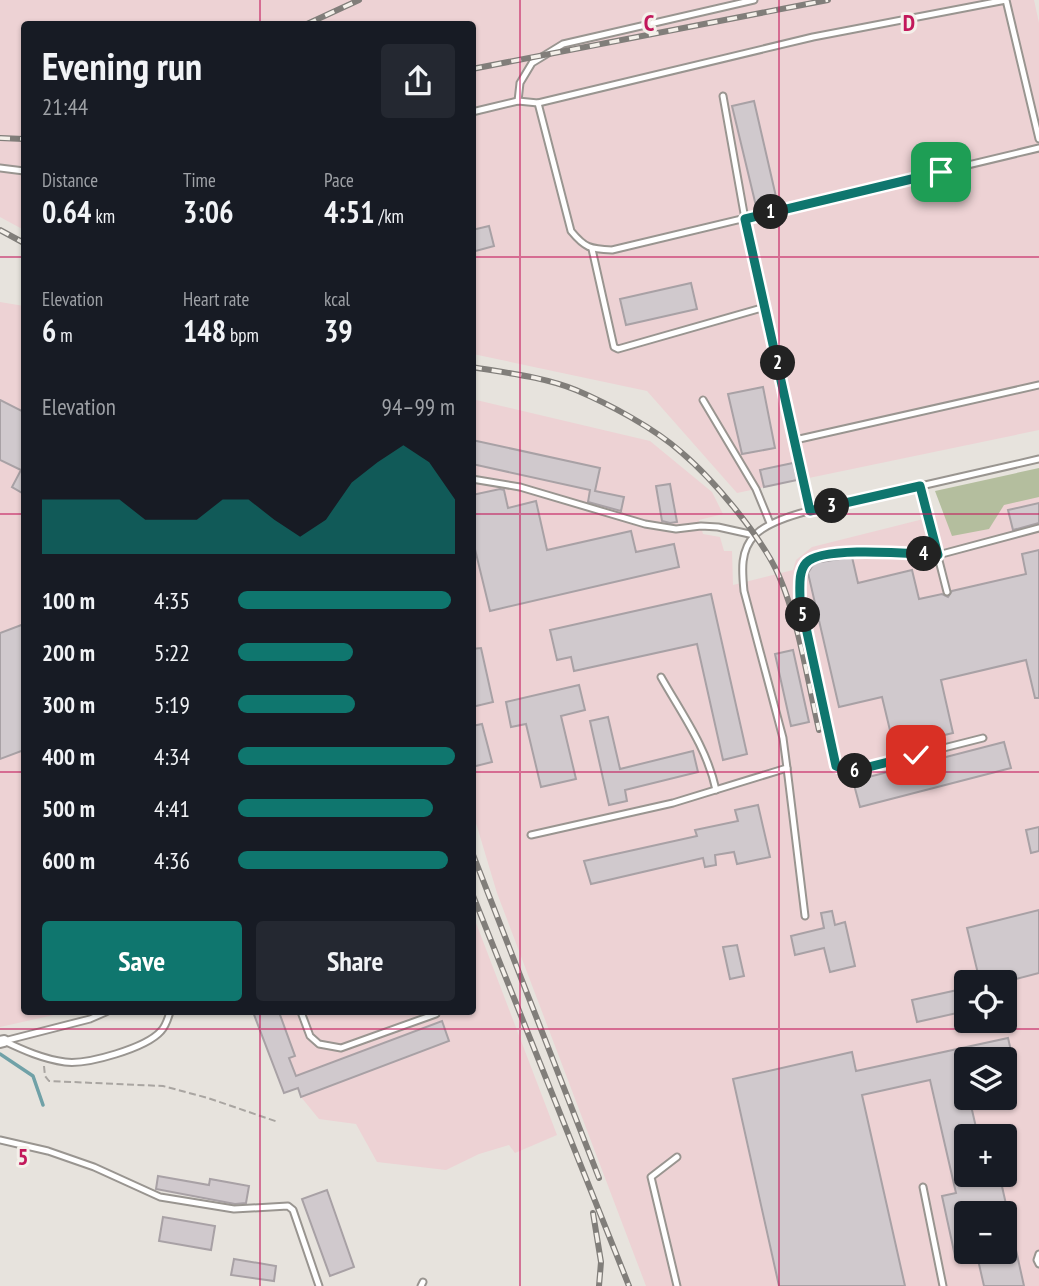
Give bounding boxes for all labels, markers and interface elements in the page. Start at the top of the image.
text: C [644,8,655,37]
text: D [903,8,915,37]
text: Evening run [42,41,202,90]
button: share [381,44,455,118]
text: 21:44 [42,92,88,121]
pin [911,142,971,202]
icon: arrive [922,153,960,191]
text: Distance [42,168,98,192]
text: Time [183,168,216,192]
text: Pace [324,168,354,192]
text: 0.64 [42,192,91,231]
text: 3:06 [183,192,234,231]
text: 4:51 [324,192,375,231]
pin: 1 [754,194,788,230]
text: 1 [766,199,775,223]
text: km [91,204,115,228]
text: /km [375,204,404,228]
text: Elevation [42,287,103,311]
text: Heart rate [183,287,249,311]
text: kcal [324,287,350,311]
text: 6 [42,311,56,350]
text: 148 [183,311,226,350]
text: 39 [324,311,353,350]
text: m [56,323,73,347]
text: bpm [226,323,259,347]
pin: 2 [760,346,796,380]
text: 2 [773,350,782,374]
text: Elevation [42,392,116,421]
text: 94–99 m [382,392,455,421]
pin: 3 [814,489,850,524]
text: 3 [827,493,836,517]
pin: 4 [906,536,942,572]
text: 4 [919,541,928,565]
text: 100 m [42,586,95,615]
text: 4:35 [154,586,190,615]
pin: 5 [786,598,820,632]
text: 5 [798,602,807,626]
text: 200 m [42,638,95,667]
text: 5:22 [154,638,190,667]
text: 300 m [42,690,95,719]
text: 5:19 [154,690,190,719]
pin [886,725,946,785]
icon: check [897,736,935,774]
text: 400 m [42,742,95,771]
text: 4:34 [154,742,190,771]
pin: 6 [838,754,872,788]
text: 6 [850,758,859,782]
text: 500 m [42,794,95,823]
text: 4:41 [154,794,190,823]
text: 600 m [42,846,95,875]
text: 4:36 [154,846,190,875]
button: Save [42,921,242,1001]
button: Share [256,921,455,1001]
map controls [954,970,1017,1264]
button: locate [954,970,1017,1033]
button: layers [954,1047,1017,1110]
button: + [954,1124,1017,1187]
text: 5 [18,1142,29,1171]
button: − [954,1201,1017,1264]

